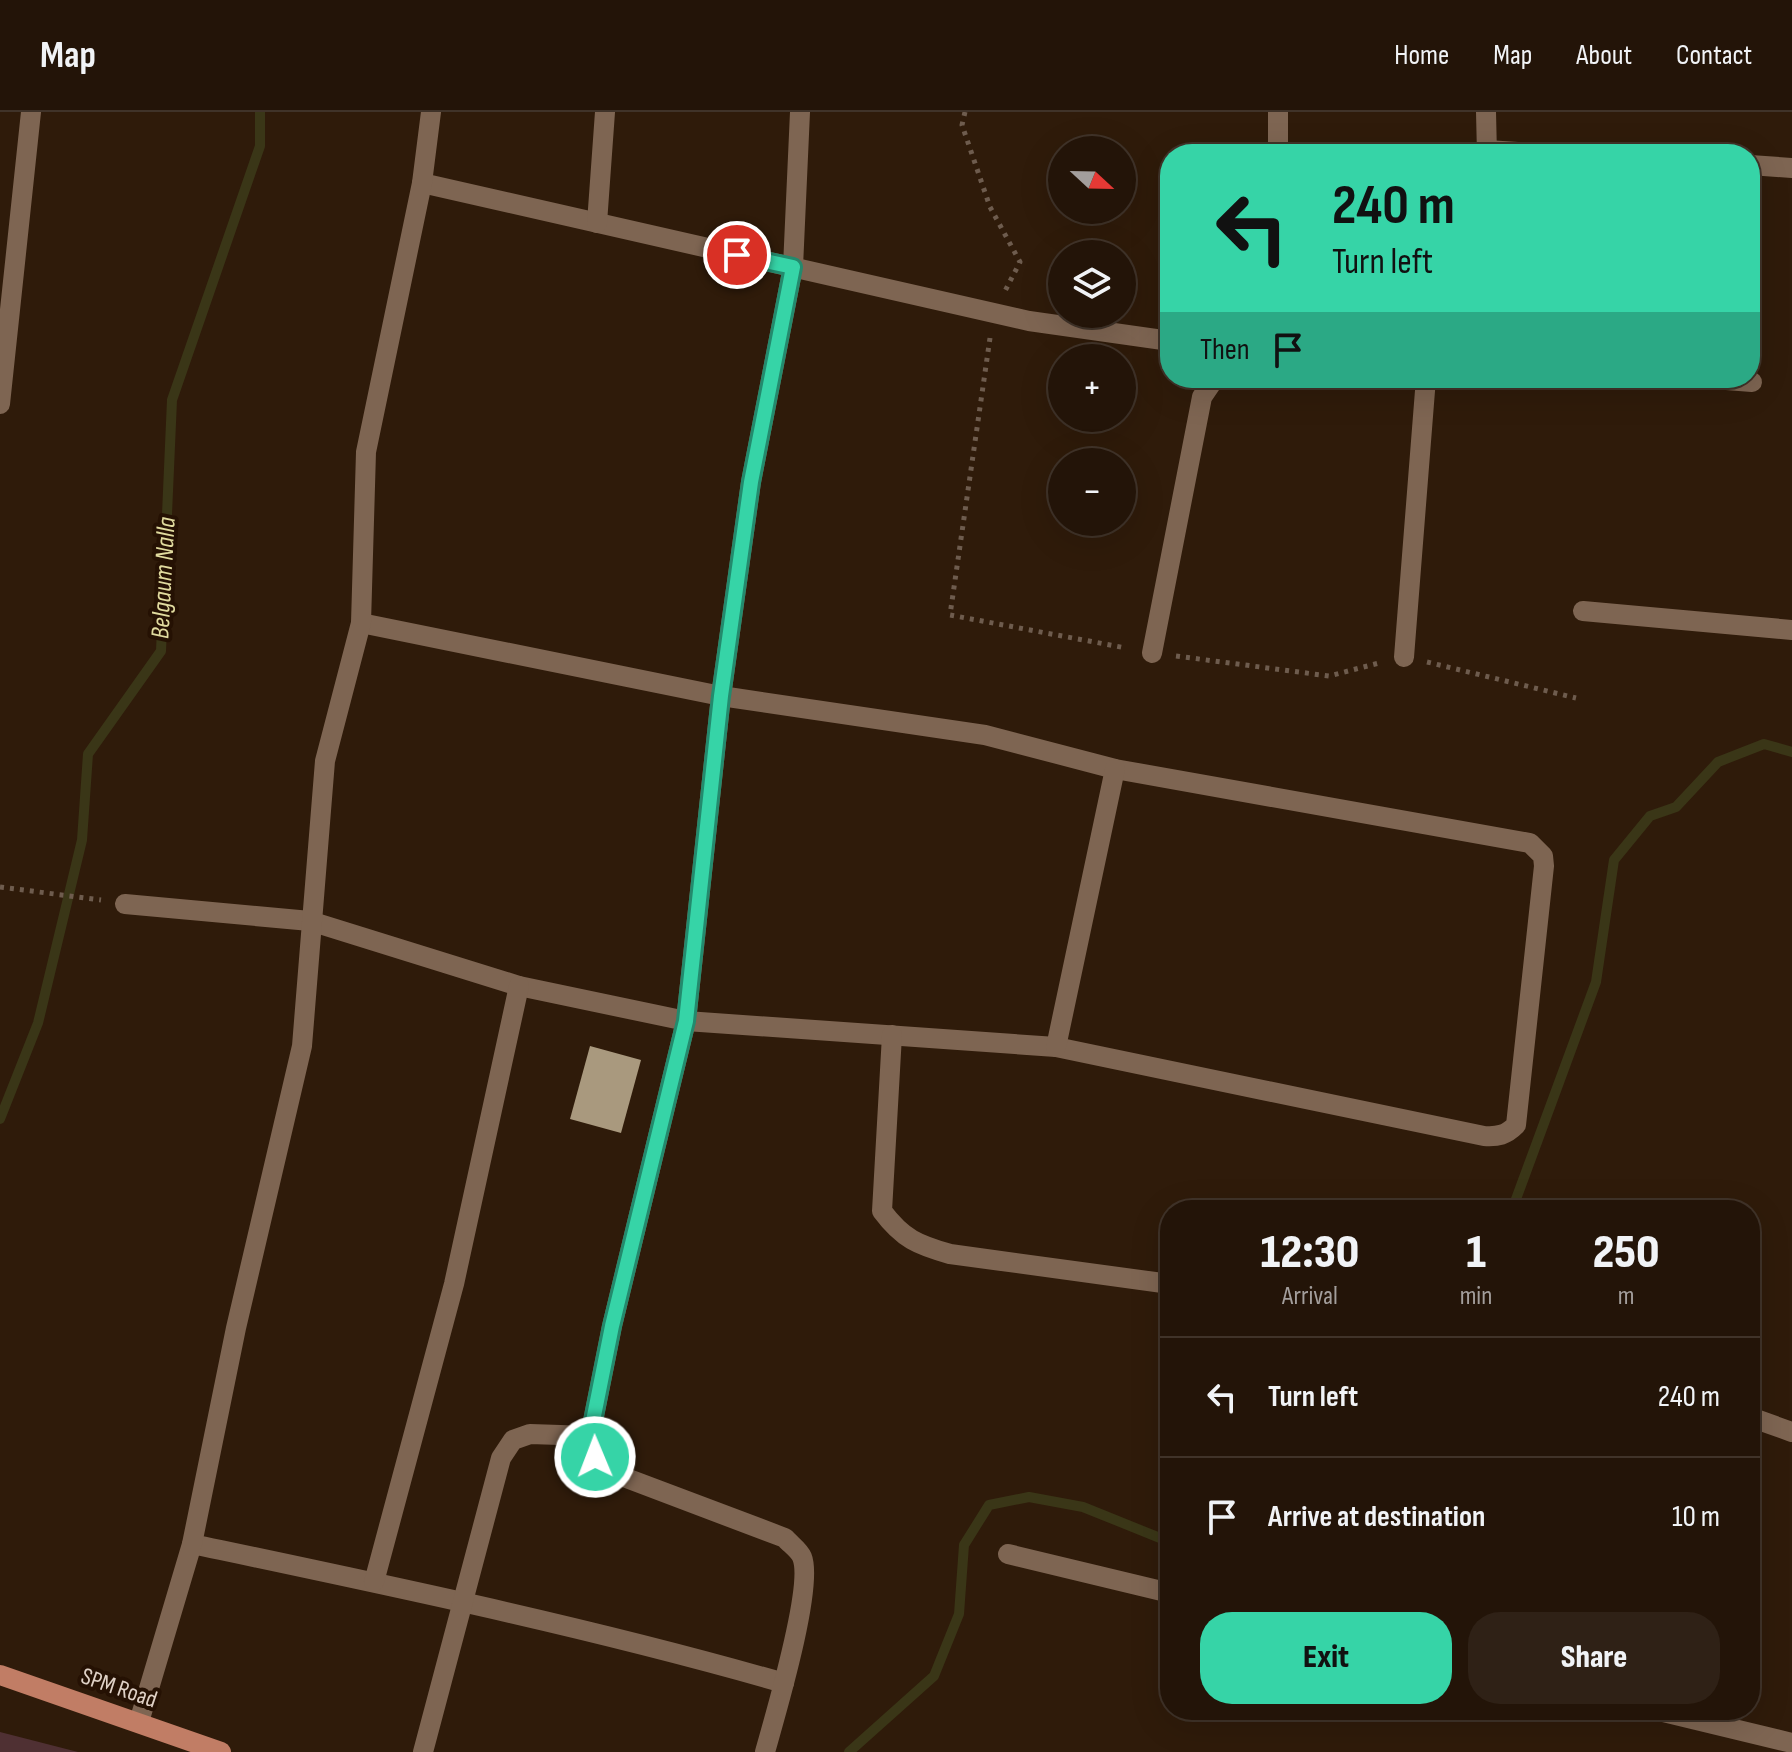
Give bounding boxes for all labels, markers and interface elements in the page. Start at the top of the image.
text: Map [40,33,96,78]
text: Home [1394,39,1449,72]
text: Map [1493,39,1532,72]
text: About [1576,39,1632,72]
text: Contact [1676,39,1752,72]
north arrow [1048,136,1136,224]
map controls [1048,136,1136,536]
text: 240 m [1332,173,1455,240]
icon: left [1200,176,1304,280]
pin [703,221,771,289]
icon: arrive [715,233,759,277]
button: layers [1048,240,1136,328]
text: Turn left [1332,241,1433,284]
icon: arrive [1266,328,1310,372]
text: Then [1200,332,1250,368]
button: + [1048,344,1136,432]
button: − [1048,448,1136,536]
water label: Belgaum Nalla [145,516,183,640]
text: 12:30 [1260,1224,1359,1281]
text: 1 [1466,1224,1486,1281]
text: 250 [1593,1224,1660,1281]
text: Arrival [1282,1281,1338,1312]
text: min [1460,1281,1492,1312]
text: m [1618,1281,1635,1312]
icon: left [1200,1375,1244,1419]
text: Turn left [1268,1379,1358,1415]
text: 240 m [1658,1379,1720,1415]
position arrow [553,1415,637,1499]
icon: arrive [1200,1495,1244,1539]
text: Arrive at destination [1268,1499,1485,1535]
text: 10 m [1672,1499,1720,1535]
button: Exit [1200,1612,1452,1704]
button: Share [1468,1612,1720,1704]
street label: SPM Road [77,1662,161,1714]

